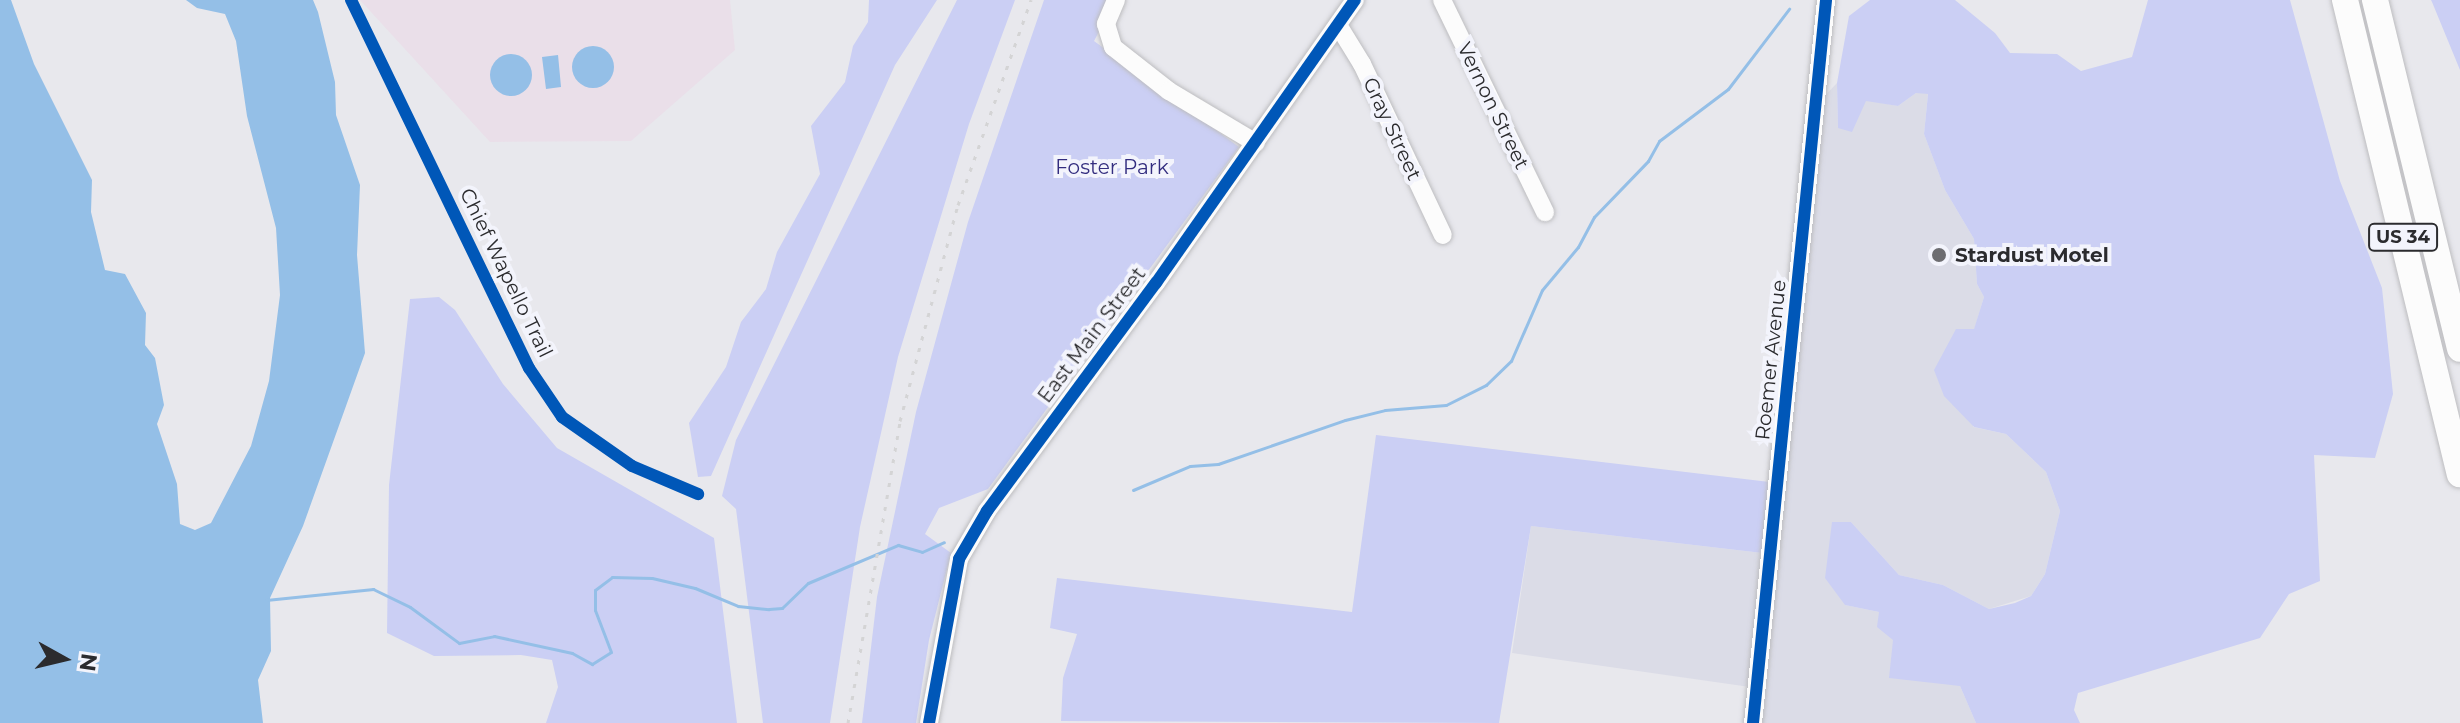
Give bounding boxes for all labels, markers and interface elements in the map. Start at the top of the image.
street label: Vernon Street [1452,39,1534,173]
street label: Gray Street [1358,74,1426,184]
park label: Foster Park [1055,155,1169,179]
street label: Chief Wapello Trail [455,184,557,362]
road number: US 34 [2367,223,2439,251]
place label: Stardust Motel [1955,243,2109,267]
marker: Stardust Motel [1930,246,1948,264]
street label: East Main Street [1033,262,1151,408]
street label: Roemer Avenue [1751,279,1791,441]
north arrow [24,619,104,699]
text: N [74,652,103,673]

